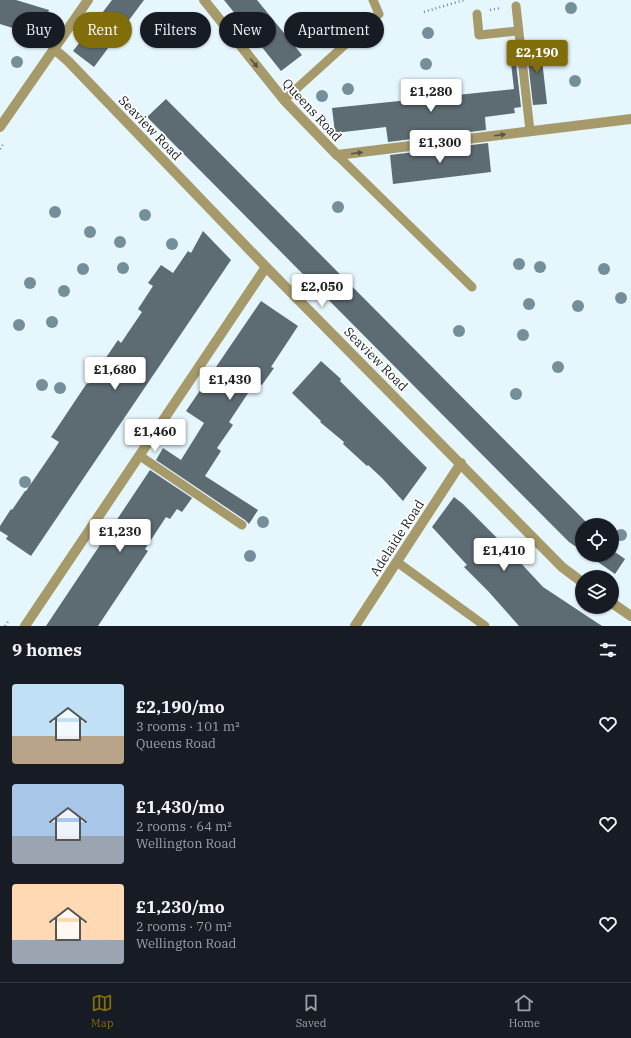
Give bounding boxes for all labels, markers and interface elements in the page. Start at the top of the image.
chip: Buy [12,12,65,48]
chip: Rent [73,12,132,48]
chip: Filters [140,12,211,48]
chip: New [219,12,276,48]
chip: Apartment [284,12,384,48]
pin: £2,190 [504,40,570,74]
text: £2,190 [516,44,558,61]
one-way arrow [250,58,259,69]
street label: Queens Road [279,75,346,145]
pin: £1,280 [398,79,464,113]
text: £1,280 [410,83,452,100]
street label: Seaview Road [115,92,185,164]
pin: £1,300 [407,130,473,164]
one-way arrow [494,132,506,138]
text: £1,300 [419,134,461,151]
one-way arrow [351,150,363,156]
pin: £2,050 [289,274,355,308]
text: £2,050 [301,278,343,295]
street label: Seaview Road [340,323,412,395]
pin: £1,680 [82,357,148,391]
text: £1,680 [94,361,136,378]
pin: £1,430 [197,367,263,401]
text: £1,430 [209,371,251,388]
pin: £1,460 [122,419,188,453]
text: £1,460 [134,423,176,440]
street label: Adelaide Road [366,497,428,579]
map controls [575,518,619,614]
button: locate [575,518,619,562]
pin: £1,230 [87,519,153,553]
text: £1,230 [99,523,141,540]
pin: £1,410 [471,538,537,572]
text: £1,410 [483,542,525,559]
button: layers [575,570,619,614]
text: 9 homes [12,639,82,661]
icon: filters [597,639,619,661]
text: £2,190/mo [136,696,225,718]
icon: home [44,700,92,748]
icon: heart [597,713,619,735]
text: 3 rooms · 101 m² [136,718,240,735]
text: Queens Road [136,735,216,752]
text: £1,430/mo [136,796,225,818]
icon: home [44,800,92,848]
icon: heart [597,813,619,835]
text: 2 rooms · 64 m² [136,818,232,835]
text: Wellington Road [136,835,237,852]
text: £1,230/mo [136,896,225,918]
icon: home [44,900,92,948]
icon: heart [597,913,619,935]
text: 2 rooms · 70 m² [136,918,232,935]
text: Wellington Road [136,935,237,952]
tab: Map [91,992,113,1030]
tab: Saved [296,992,326,1030]
tab: Home [509,992,540,1030]

